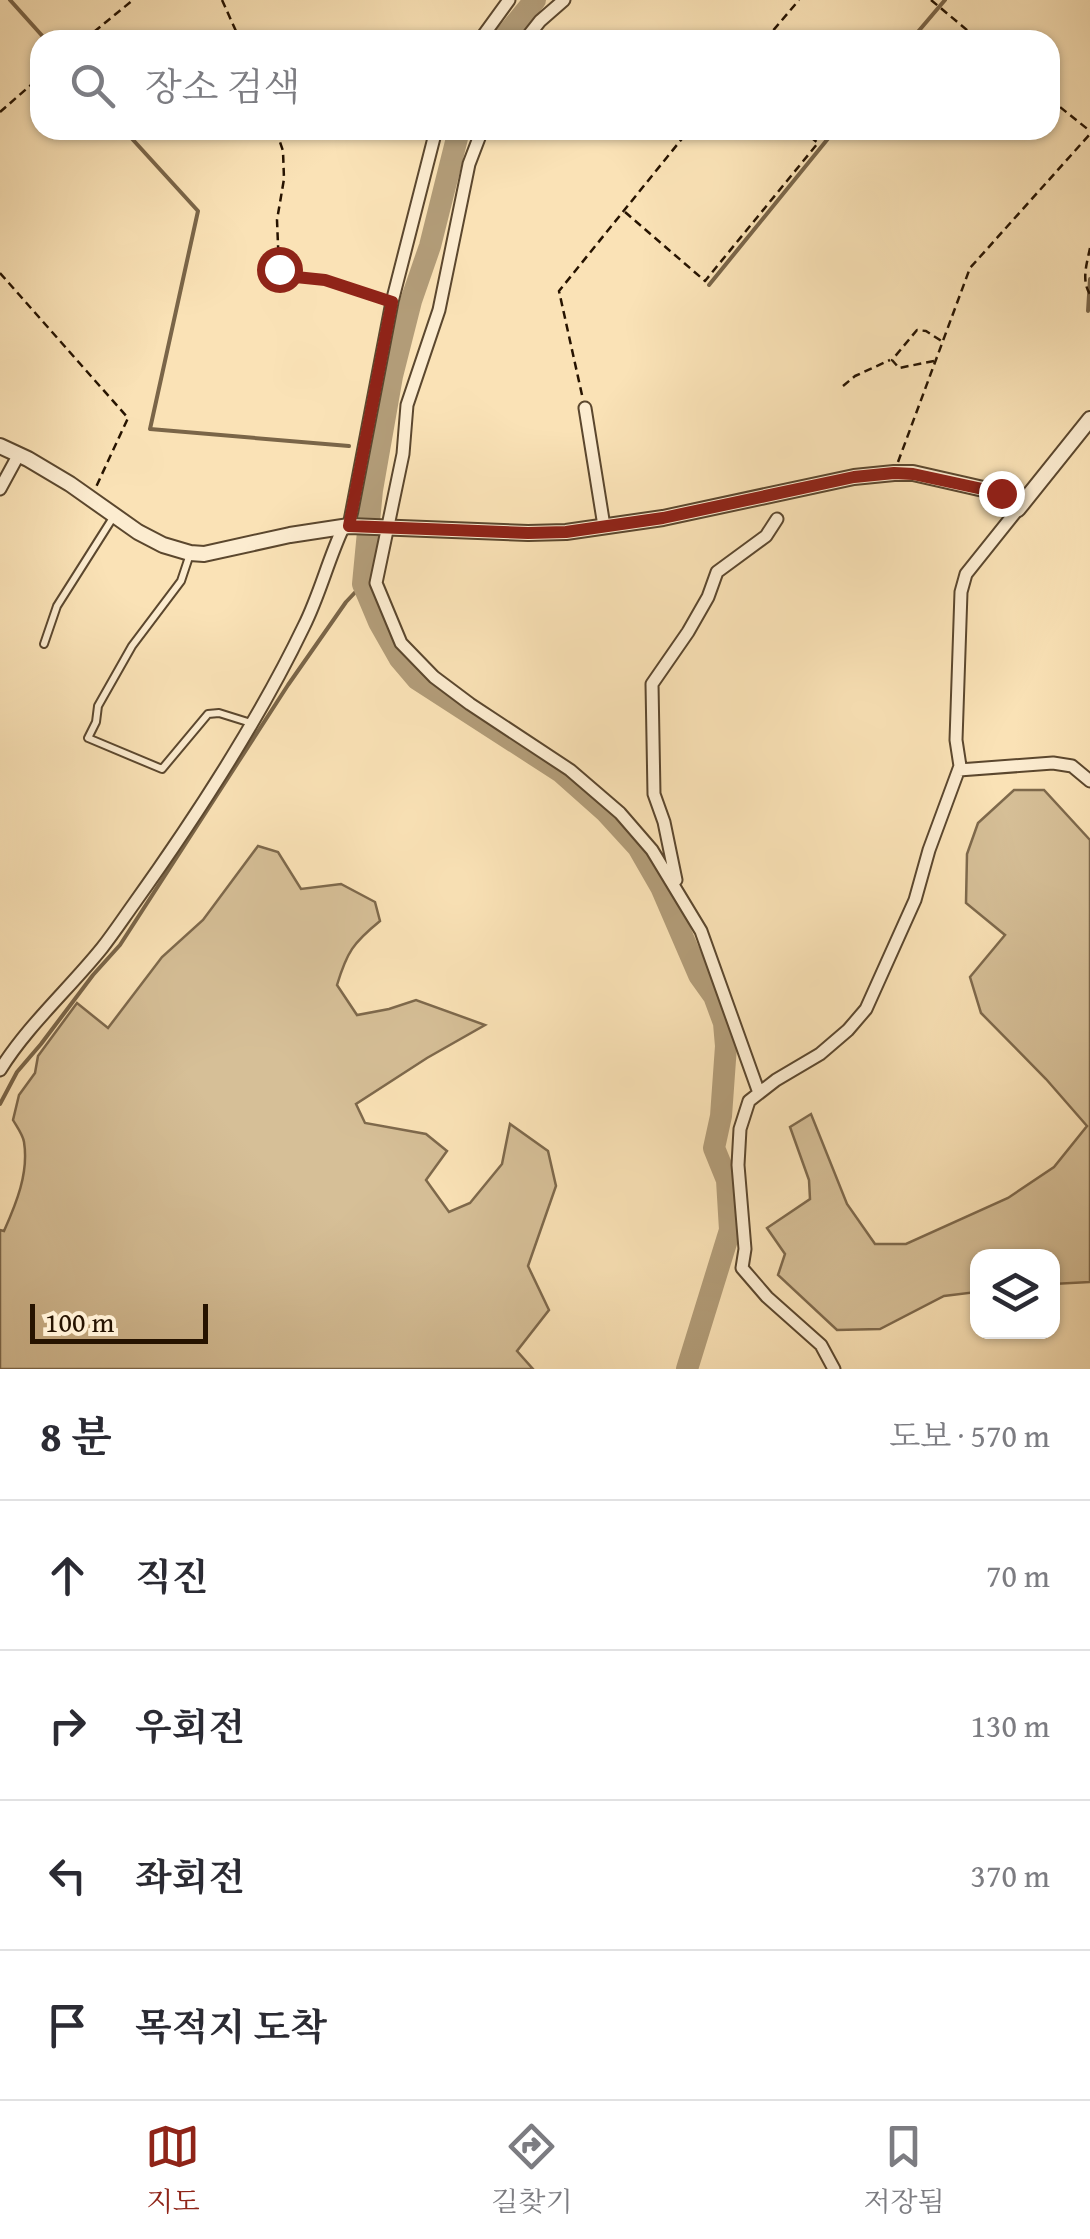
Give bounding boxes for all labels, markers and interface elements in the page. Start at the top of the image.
search box [30,30,1060,140]
icon: search [65,58,120,113]
text: 장소 검색 [145,58,300,114]
route start [257,247,303,293]
route end [979,471,1025,517]
map controls [970,1249,1060,1339]
button: layers [970,1249,1060,1339]
scale bar [30,1299,208,1344]
text: 100 m [45,1301,114,1342]
text: 8 분 [40,1405,112,1466]
text: 도보 · 570 m [889,1412,1050,1459]
icon: ahead [40,1548,95,1603]
text: 직진 [135,1548,208,1604]
text: 70 m [986,1552,1050,1599]
icon: right [40,1698,95,1753]
text: 우회전 [135,1698,245,1754]
text: 130 m [971,1702,1050,1749]
icon: left [40,1848,95,1903]
text: 좌회전 [135,1848,245,1904]
text: 370 m [971,1852,1050,1899]
icon: arrive [40,1998,95,2053]
text: 목적지 도착 [135,1998,327,2054]
tab: 지도 [145,2119,200,2221]
tab: 길찾기 [491,2119,572,2221]
tab: 저장됨 [863,2119,945,2221]

